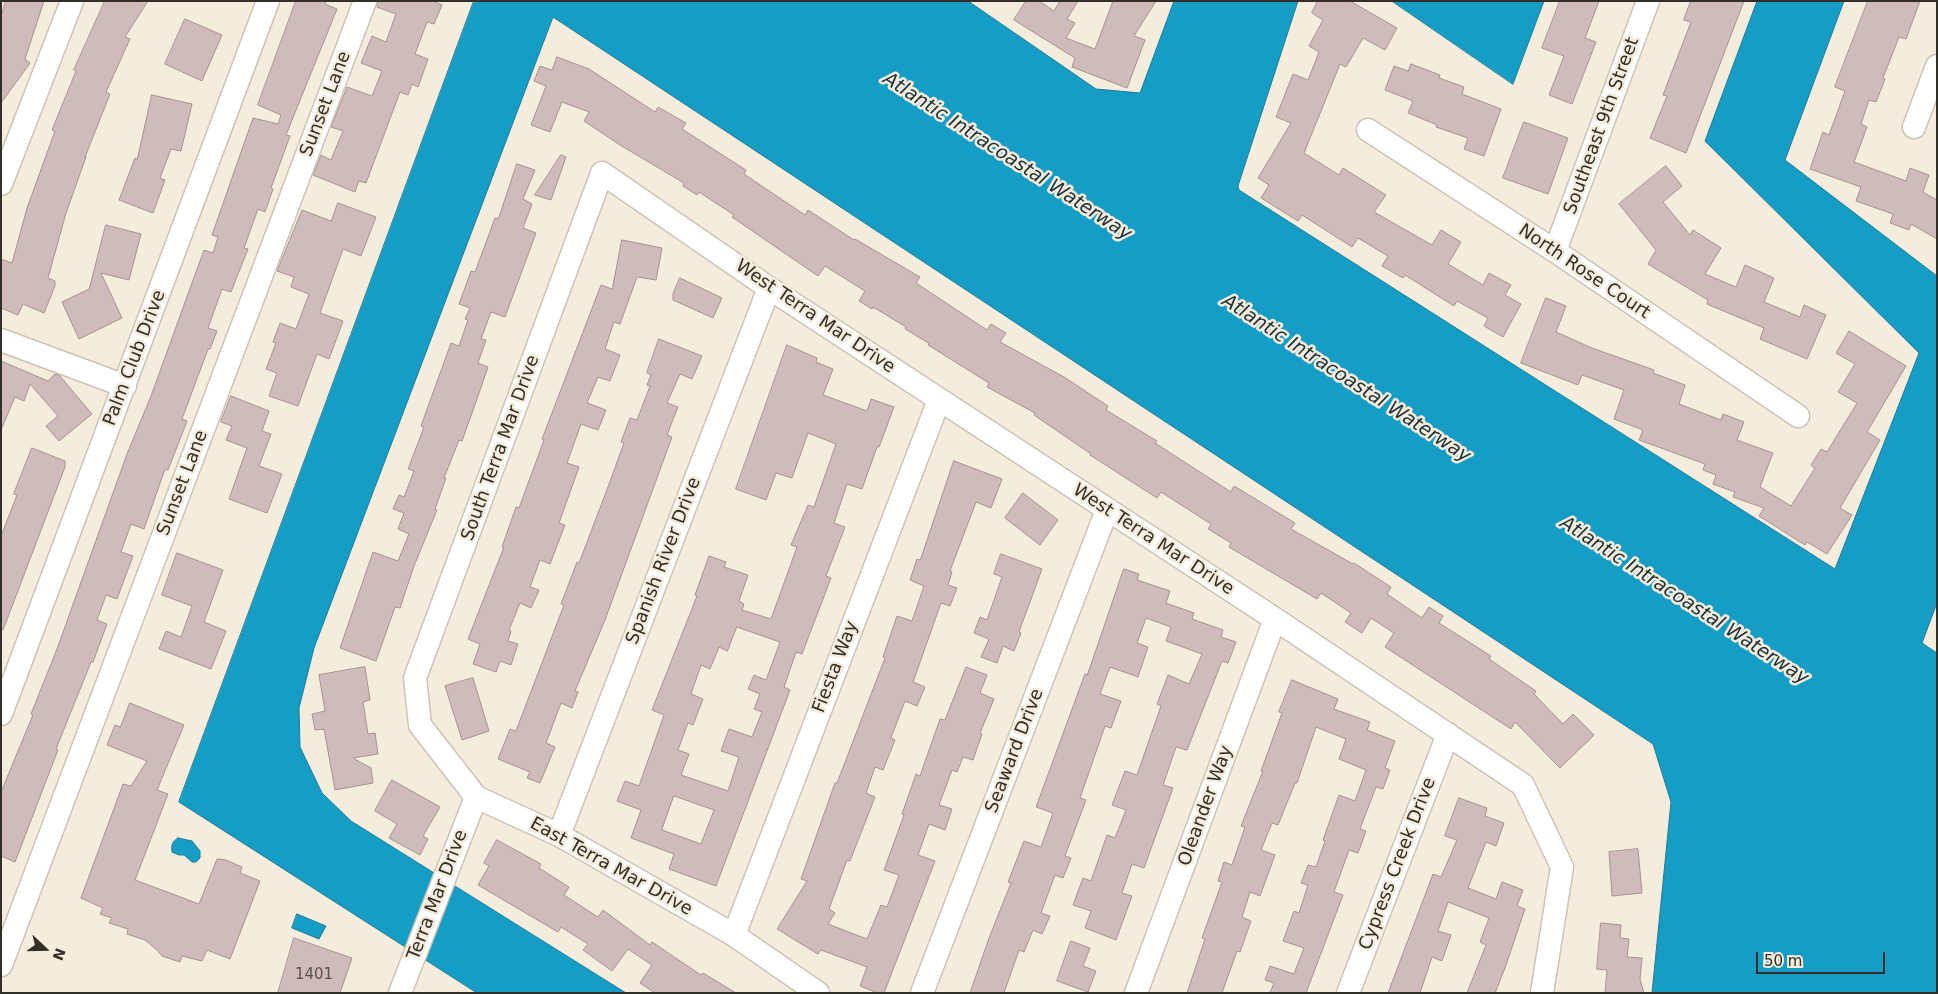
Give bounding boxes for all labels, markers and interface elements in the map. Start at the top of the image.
street label: Southeast 9th Street [1560,34,1644,218]
street label: Sunset Lane [296,48,356,160]
water label: Atlantic Intracoastal Waterway [878,68,1136,246]
street label: North Rose Court [1514,220,1654,324]
street label: West Terra Mar Drive [731,256,899,378]
street label: Palm Club Drive [99,287,171,429]
water label: Atlantic Intracoastal Waterway [1217,290,1475,468]
street label: South Terra Mar Drive [457,352,545,544]
street label: Sunset Lane [153,427,213,539]
street label: Spanish River Drive [622,474,706,648]
street label: West Terra Mar Drive [1068,480,1238,600]
water label: Atlantic Intracoastal Waterway [1555,512,1813,690]
street label: Fiesta Way [809,618,863,716]
street label: Seaward Drive [981,686,1049,816]
street label: Oleander Way [1174,743,1238,869]
street label: Cypress Creek Drive [1355,775,1441,953]
street label: East Terra Mar Drive [526,813,696,921]
street label: Terra Mar Drive [403,827,473,963]
north arrow [20,924,70,974]
scale bar [1758,942,1887,974]
text: N [49,946,69,963]
text: 50 m [1764,952,1802,970]
house number: 1401 [295,966,333,984]

